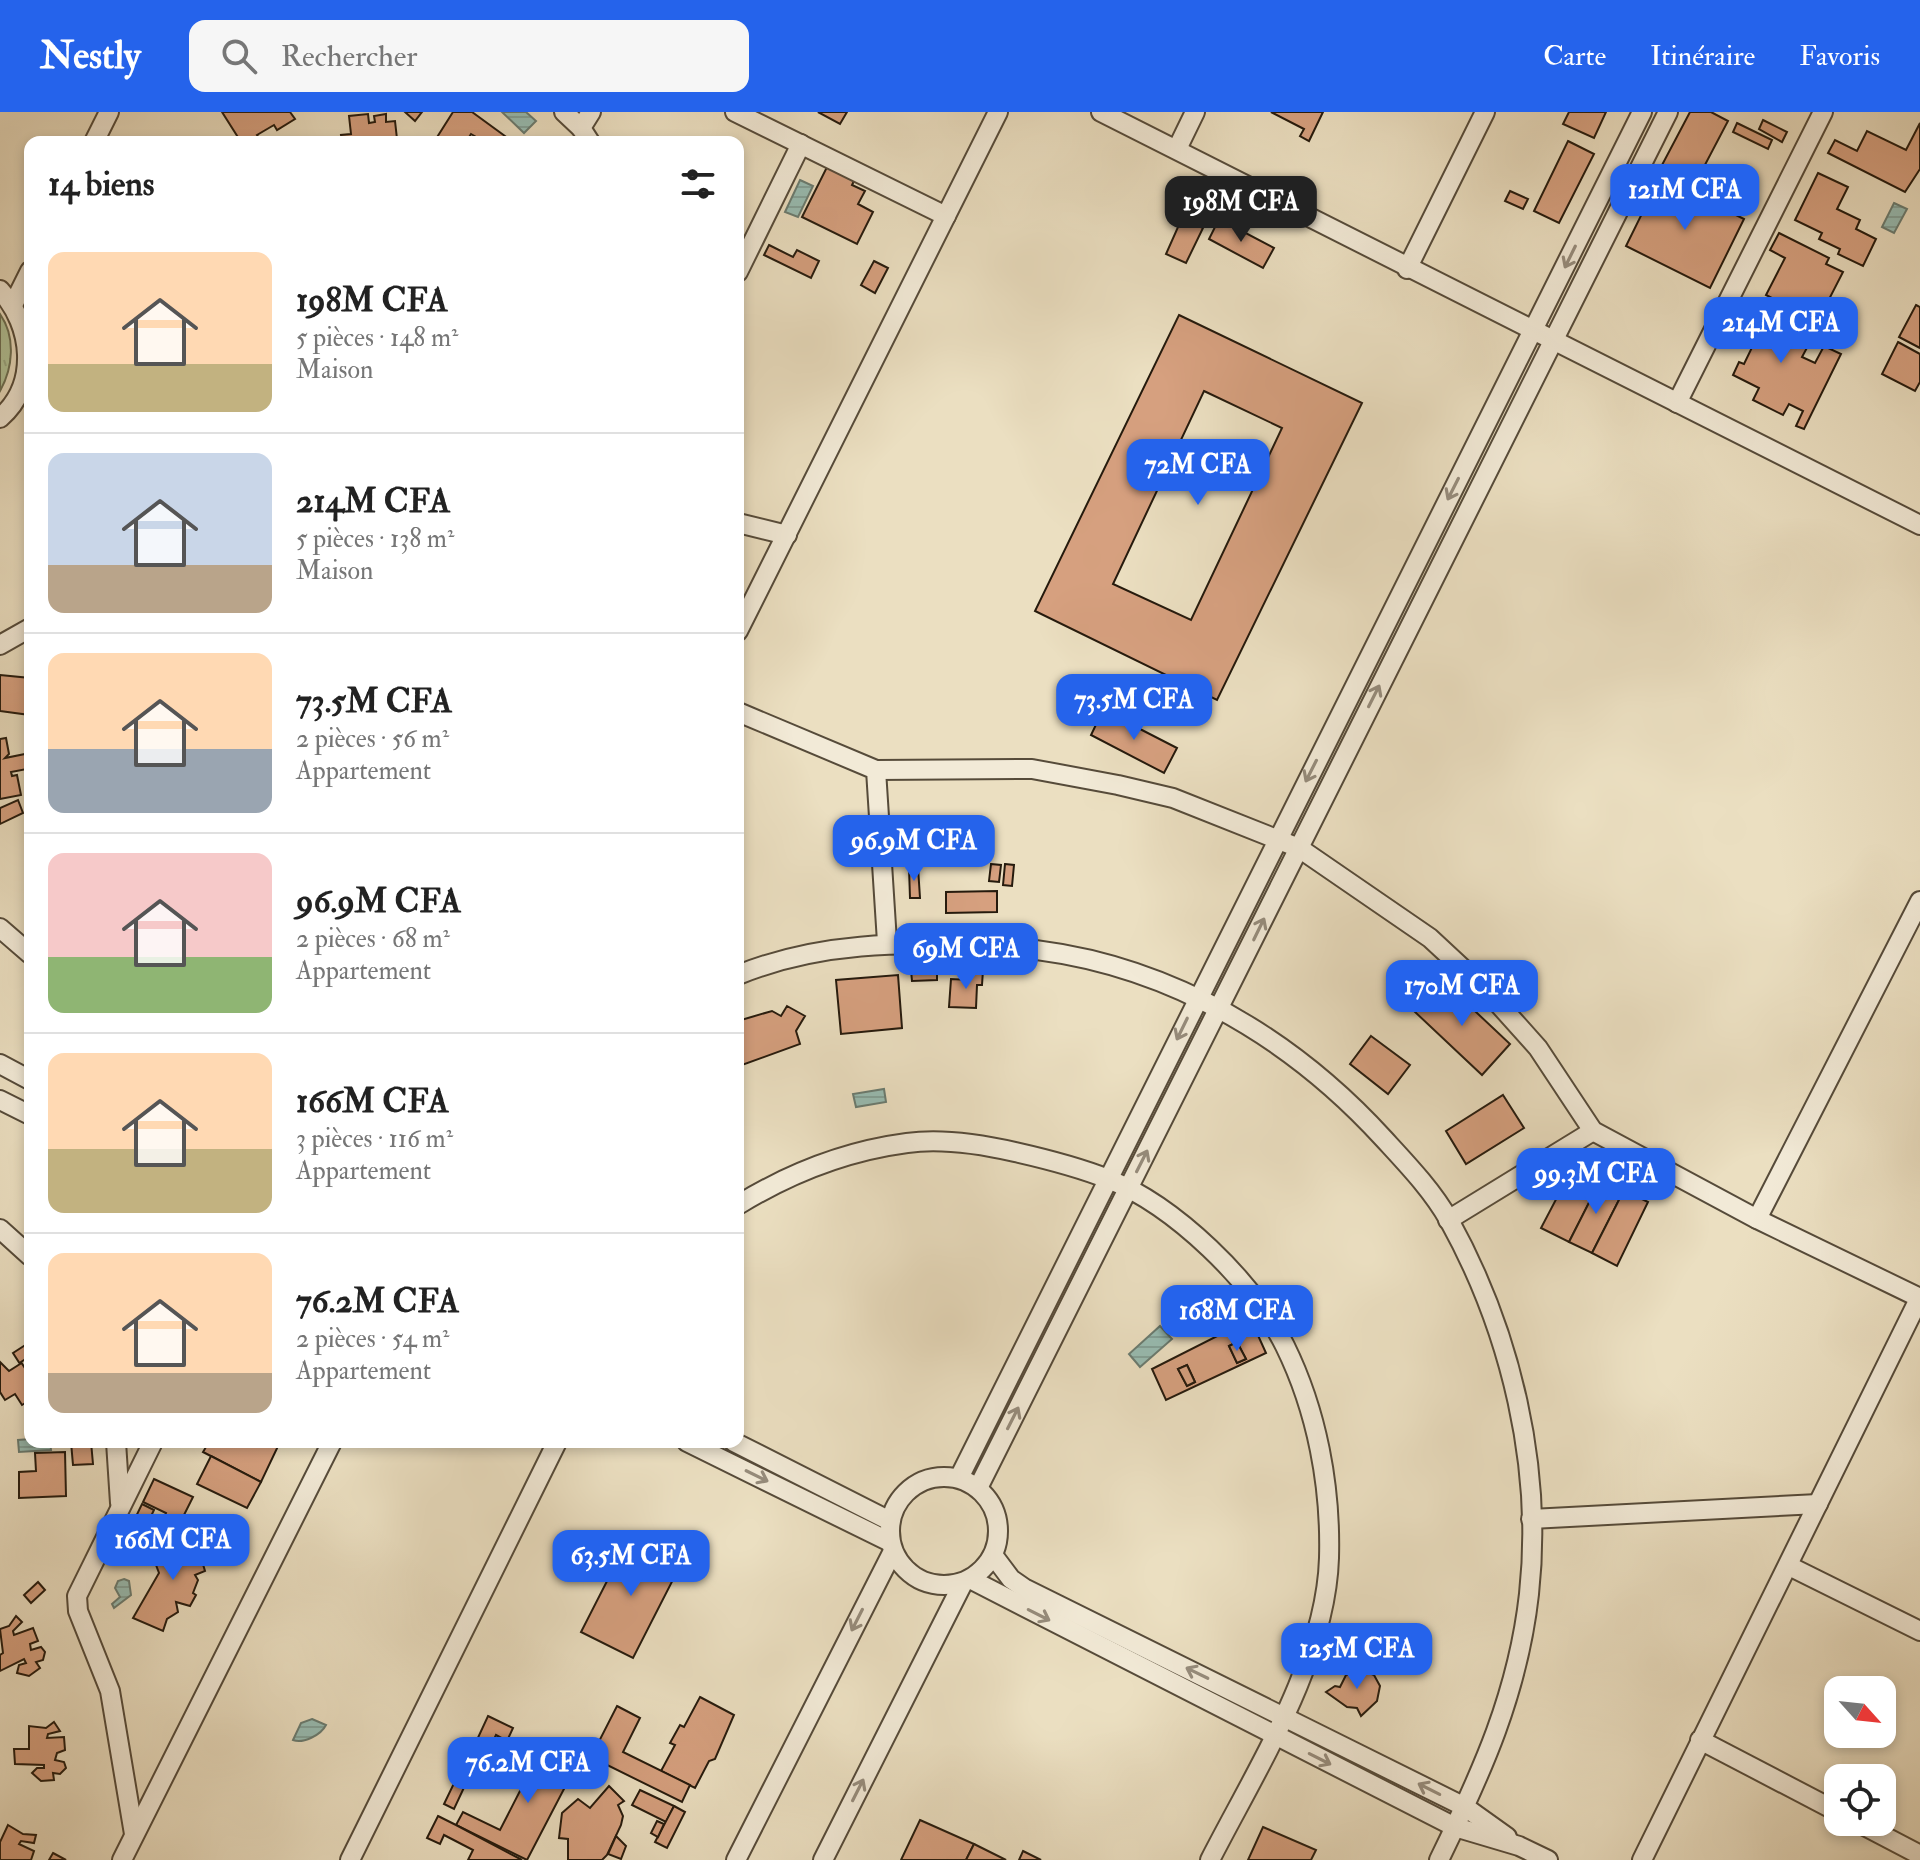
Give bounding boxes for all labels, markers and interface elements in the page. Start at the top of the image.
search box [189,20,749,92]
text: Nestly [40,32,141,80]
icon: search [217,34,261,78]
text: Rechercher [281,38,418,75]
text: Carte [1543,39,1606,74]
text: Itinéraire [1650,39,1755,74]
text: Favoris [1799,39,1880,74]
icon: filters [676,162,720,206]
text: 14 biens [48,163,154,206]
pin: 121M CFA [1602,164,1768,232]
text: 121M CFA [1628,174,1742,206]
pin: 198M CFA [1158,176,1324,244]
text: 198M CFA [1183,186,1299,218]
one-way arrow [1562,245,1577,269]
text: 198M CFA [296,279,448,322]
icon: home [112,284,208,380]
pin: 214M CFA [1698,297,1864,365]
text: 214M CFA [1722,307,1840,339]
text: 5 pièces · 148 m² [296,322,458,354]
text: Maison [296,354,373,386]
pin: 72M CFA [1124,439,1272,507]
text: 72M CFA [1145,449,1251,481]
one-way arrow [1445,477,1461,501]
text: 214M CFA [296,480,451,523]
icon: home [112,485,208,581]
text: 5 pièces · 138 m² [296,523,454,555]
text: Maison [296,555,373,587]
pin: 73.5M CFA [1042,674,1226,742]
text: 73.5M CFA [296,680,452,723]
text: 73.5M CFA [1074,684,1194,716]
one-way arrow [1367,684,1383,708]
icon: home [112,685,208,781]
text: 2 pièces · 56 m² [296,723,449,755]
text: Appartement [296,755,431,787]
one-way arrow [1303,759,1318,783]
pin: 96.9M CFA [822,815,1006,883]
text: 96.9M CFA [851,825,977,857]
text: 96.9M CFA [296,880,461,923]
icon: home [112,885,208,981]
one-way arrow [1252,917,1268,941]
text: 2 pièces · 68 m² [296,923,450,955]
pin: 69M CFA [892,923,1040,991]
text: 69M CFA [912,933,1020,965]
text: Appartement [296,955,431,987]
pin: 170M CFA [1379,960,1545,1028]
text: 170M CFA [1404,970,1520,1002]
one-way arrow [1174,1017,1190,1041]
text: 166M CFA [296,1080,449,1123]
icon: home [112,1085,208,1181]
text: 3 pièces · 116 m² [296,1123,453,1155]
pin: 99.3M CFA [1504,1148,1688,1216]
one-way arrow [1135,1150,1151,1174]
text: Appartement [296,1155,431,1187]
text: 99.3M CFA [1534,1158,1658,1190]
text: 76.2M CFA [296,1280,459,1323]
icon: home [112,1285,208,1381]
pin: 168M CFA [1154,1285,1320,1353]
text: 168M CFA [1179,1295,1295,1327]
text: 2 pièces · 54 m² [296,1323,449,1355]
text: Appartement [296,1355,431,1387]
one-way arrow [1006,1407,1021,1431]
one-way arrow [744,1469,768,1485]
pin: 166M CFA [90,1514,256,1582]
text: 166M CFA [114,1524,232,1556]
pin: 63.5M CFA [539,1530,723,1598]
text: 63.5M CFA [571,1540,691,1572]
one-way arrow [1027,1607,1051,1623]
one-way arrow [849,1608,865,1632]
pin: 125M CFA [1274,1623,1440,1691]
text: 125M CFA [1299,1633,1415,1665]
one-way arrow [1185,1665,1209,1680]
north arrow [1824,1676,1896,1748]
map controls [1824,1676,1896,1836]
pin: 76.2M CFA [436,1737,620,1805]
text: 76.2M CFA [466,1747,590,1779]
one-way arrow [1308,1752,1332,1768]
button: locate [1824,1764,1896,1836]
one-way arrow [850,1779,866,1803]
one-way arrow [1418,1781,1442,1797]

